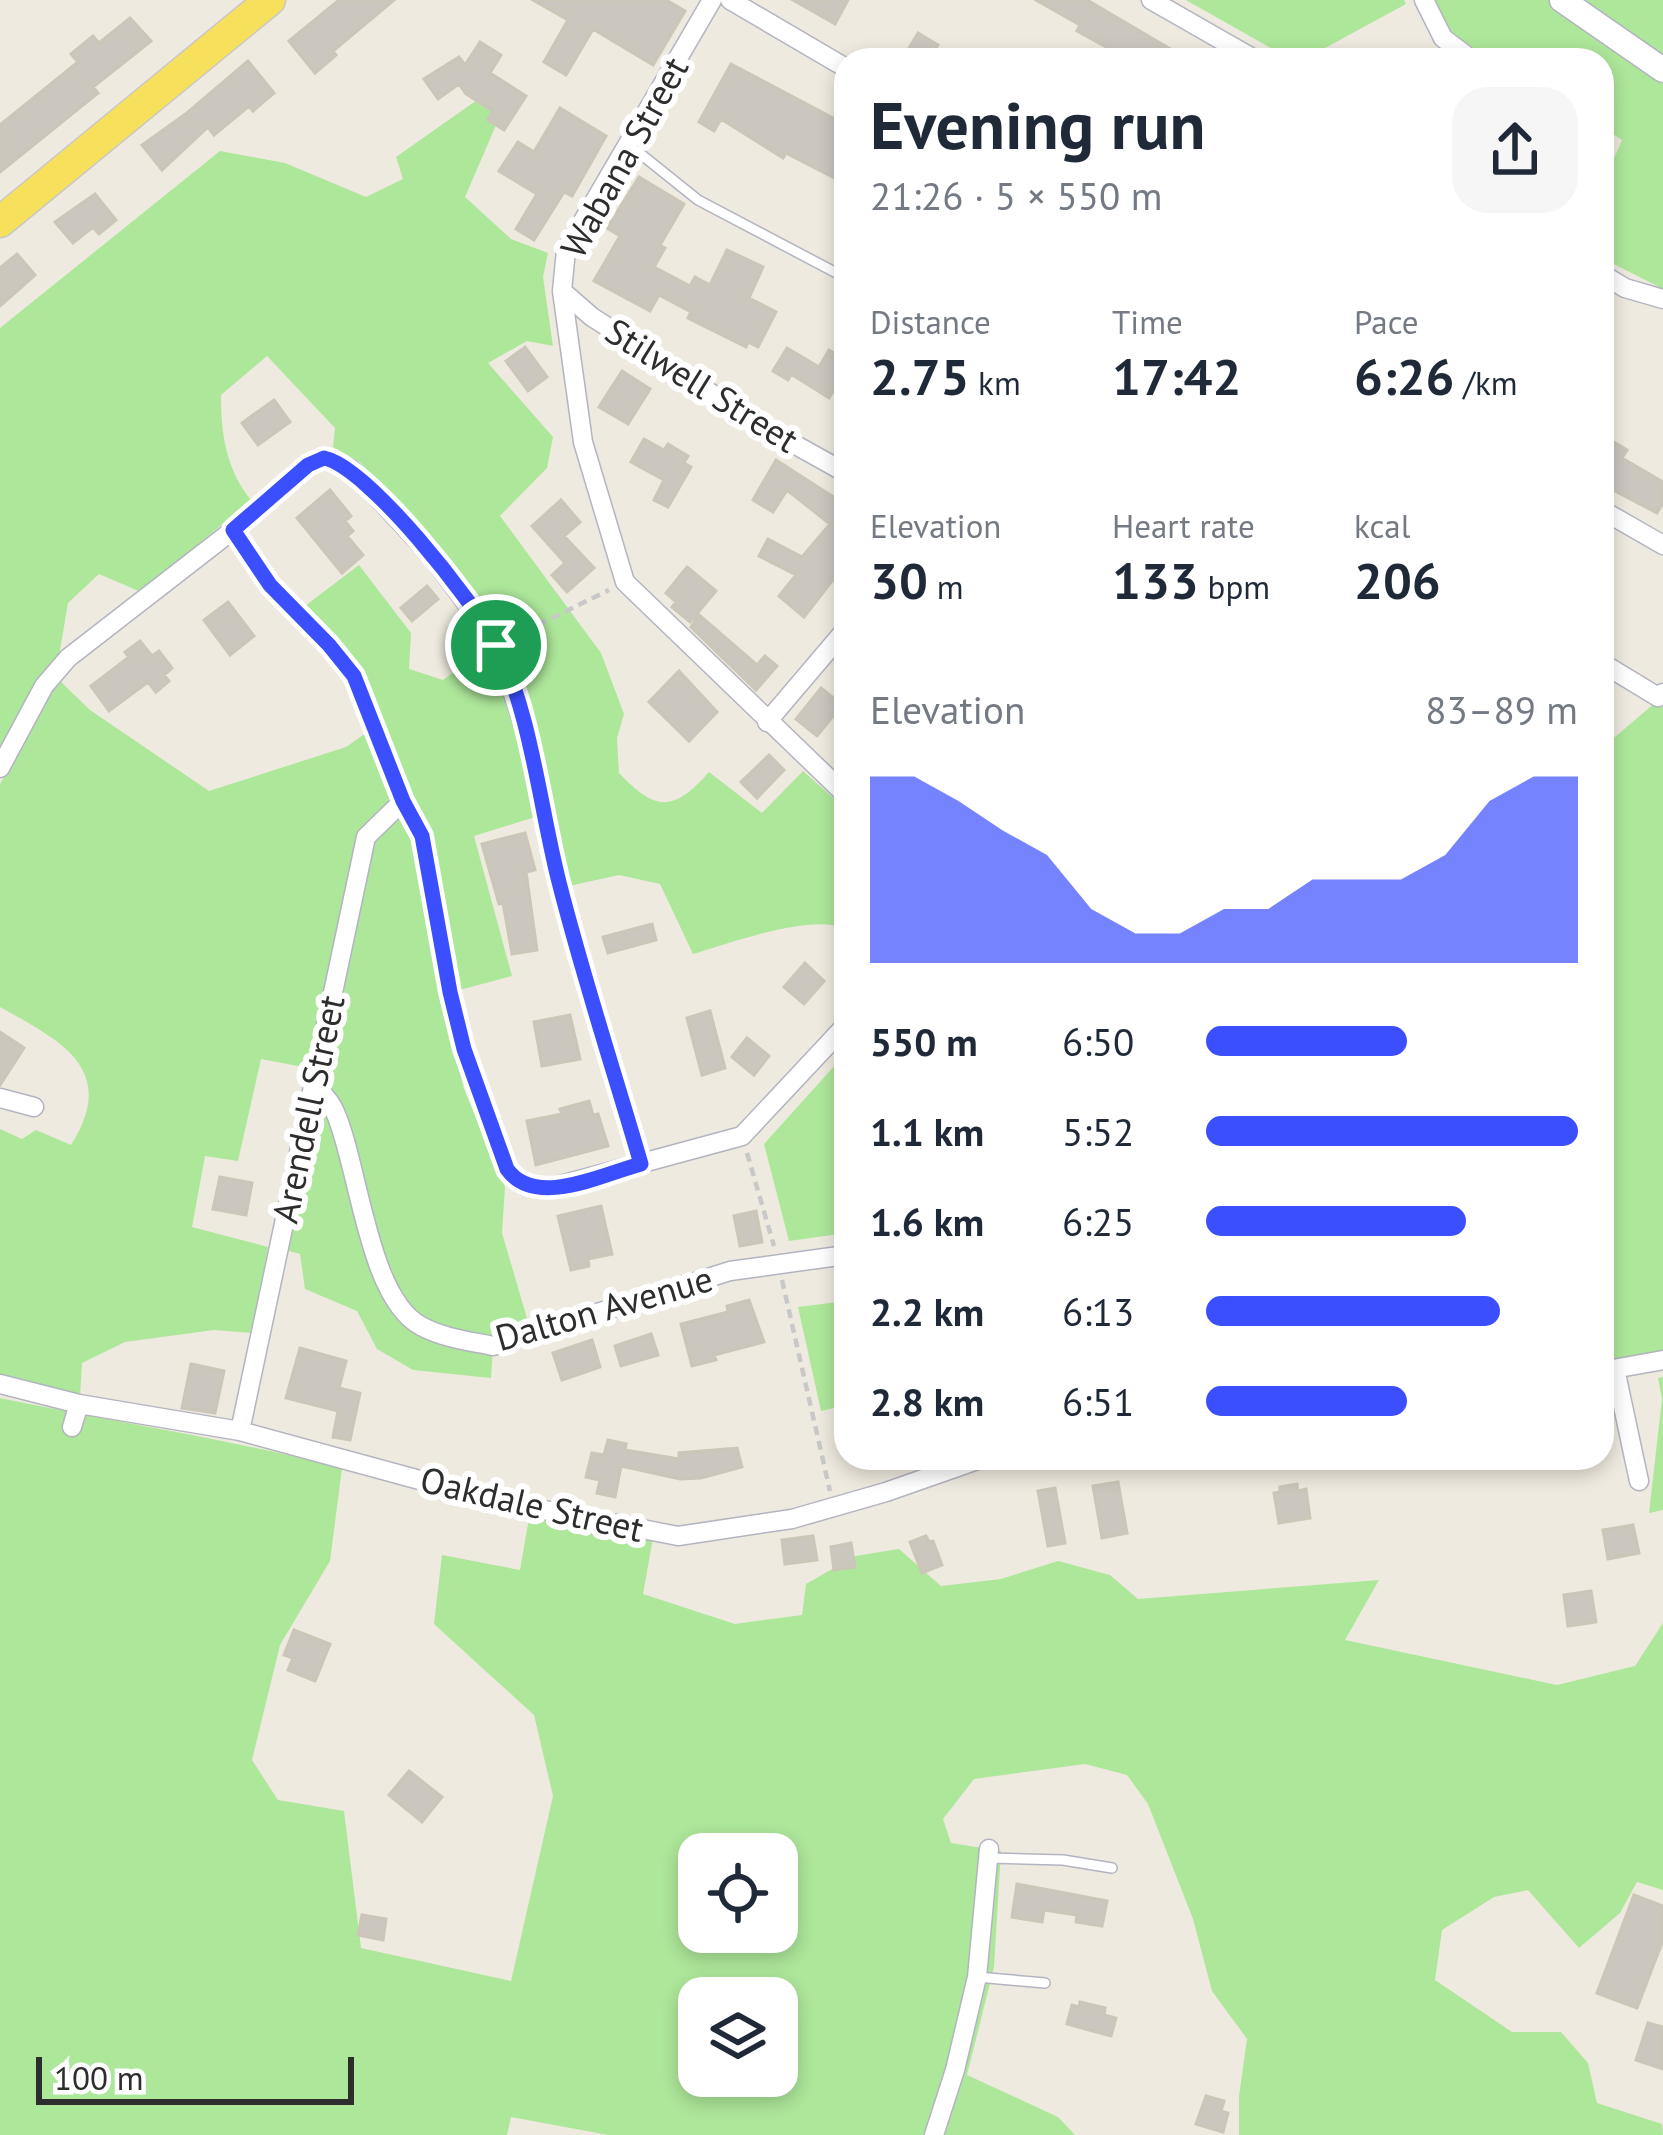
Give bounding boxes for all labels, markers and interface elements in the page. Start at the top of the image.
street label: Wabana Street [549,48,698,265]
text: Evening run [870,82,1205,167]
button: share [1452,87,1578,213]
text: 21:26 · 5 × 550 m [870,170,1162,221]
text: Distance [870,300,991,343]
text: Time [1112,300,1183,343]
text: Pace [1354,300,1419,343]
street label: Stilwell Street [597,307,807,462]
text: 2.75 [870,343,969,409]
text: 17:42 [1112,343,1241,409]
text: 6:26 [1354,343,1454,409]
text: km [969,361,1021,404]
text: /km [1454,361,1518,404]
text: Elevation [870,504,1001,547]
text: Heart rate [1112,504,1255,547]
text: kcal [1354,504,1410,547]
text: 30 [870,547,928,613]
text: 133 [1112,547,1199,613]
text: 206 [1354,547,1441,613]
text: m [928,565,963,608]
text: bpm [1199,565,1270,608]
pin [445,594,547,696]
icon: arrive [463,612,529,678]
text: Elevation [870,684,1025,735]
text: 83–89 m [1425,684,1578,735]
street label: Arendell Street [260,991,355,1227]
text: 550 m [870,1016,978,1067]
text: 6:50 [1062,1016,1134,1067]
text: 1.1 km [870,1106,984,1157]
text: 5:52 [1062,1106,1134,1157]
text: 1.6 km [870,1196,984,1247]
text: 6:25 [1062,1196,1134,1247]
street label: Dalton Avenue [490,1254,718,1361]
text: 2.2 km [870,1286,984,1337]
text: 6:13 [1062,1286,1134,1337]
text: 2.8 km [870,1376,984,1427]
text: 6:51 [1062,1376,1134,1427]
street label: Oakdale Street [416,1455,648,1552]
map controls [678,1833,798,2097]
button: locate [678,1833,798,1953]
button: layers [678,1977,798,2097]
scale bar [36,2051,354,2104]
text: 100 m [54,2056,144,2099]

